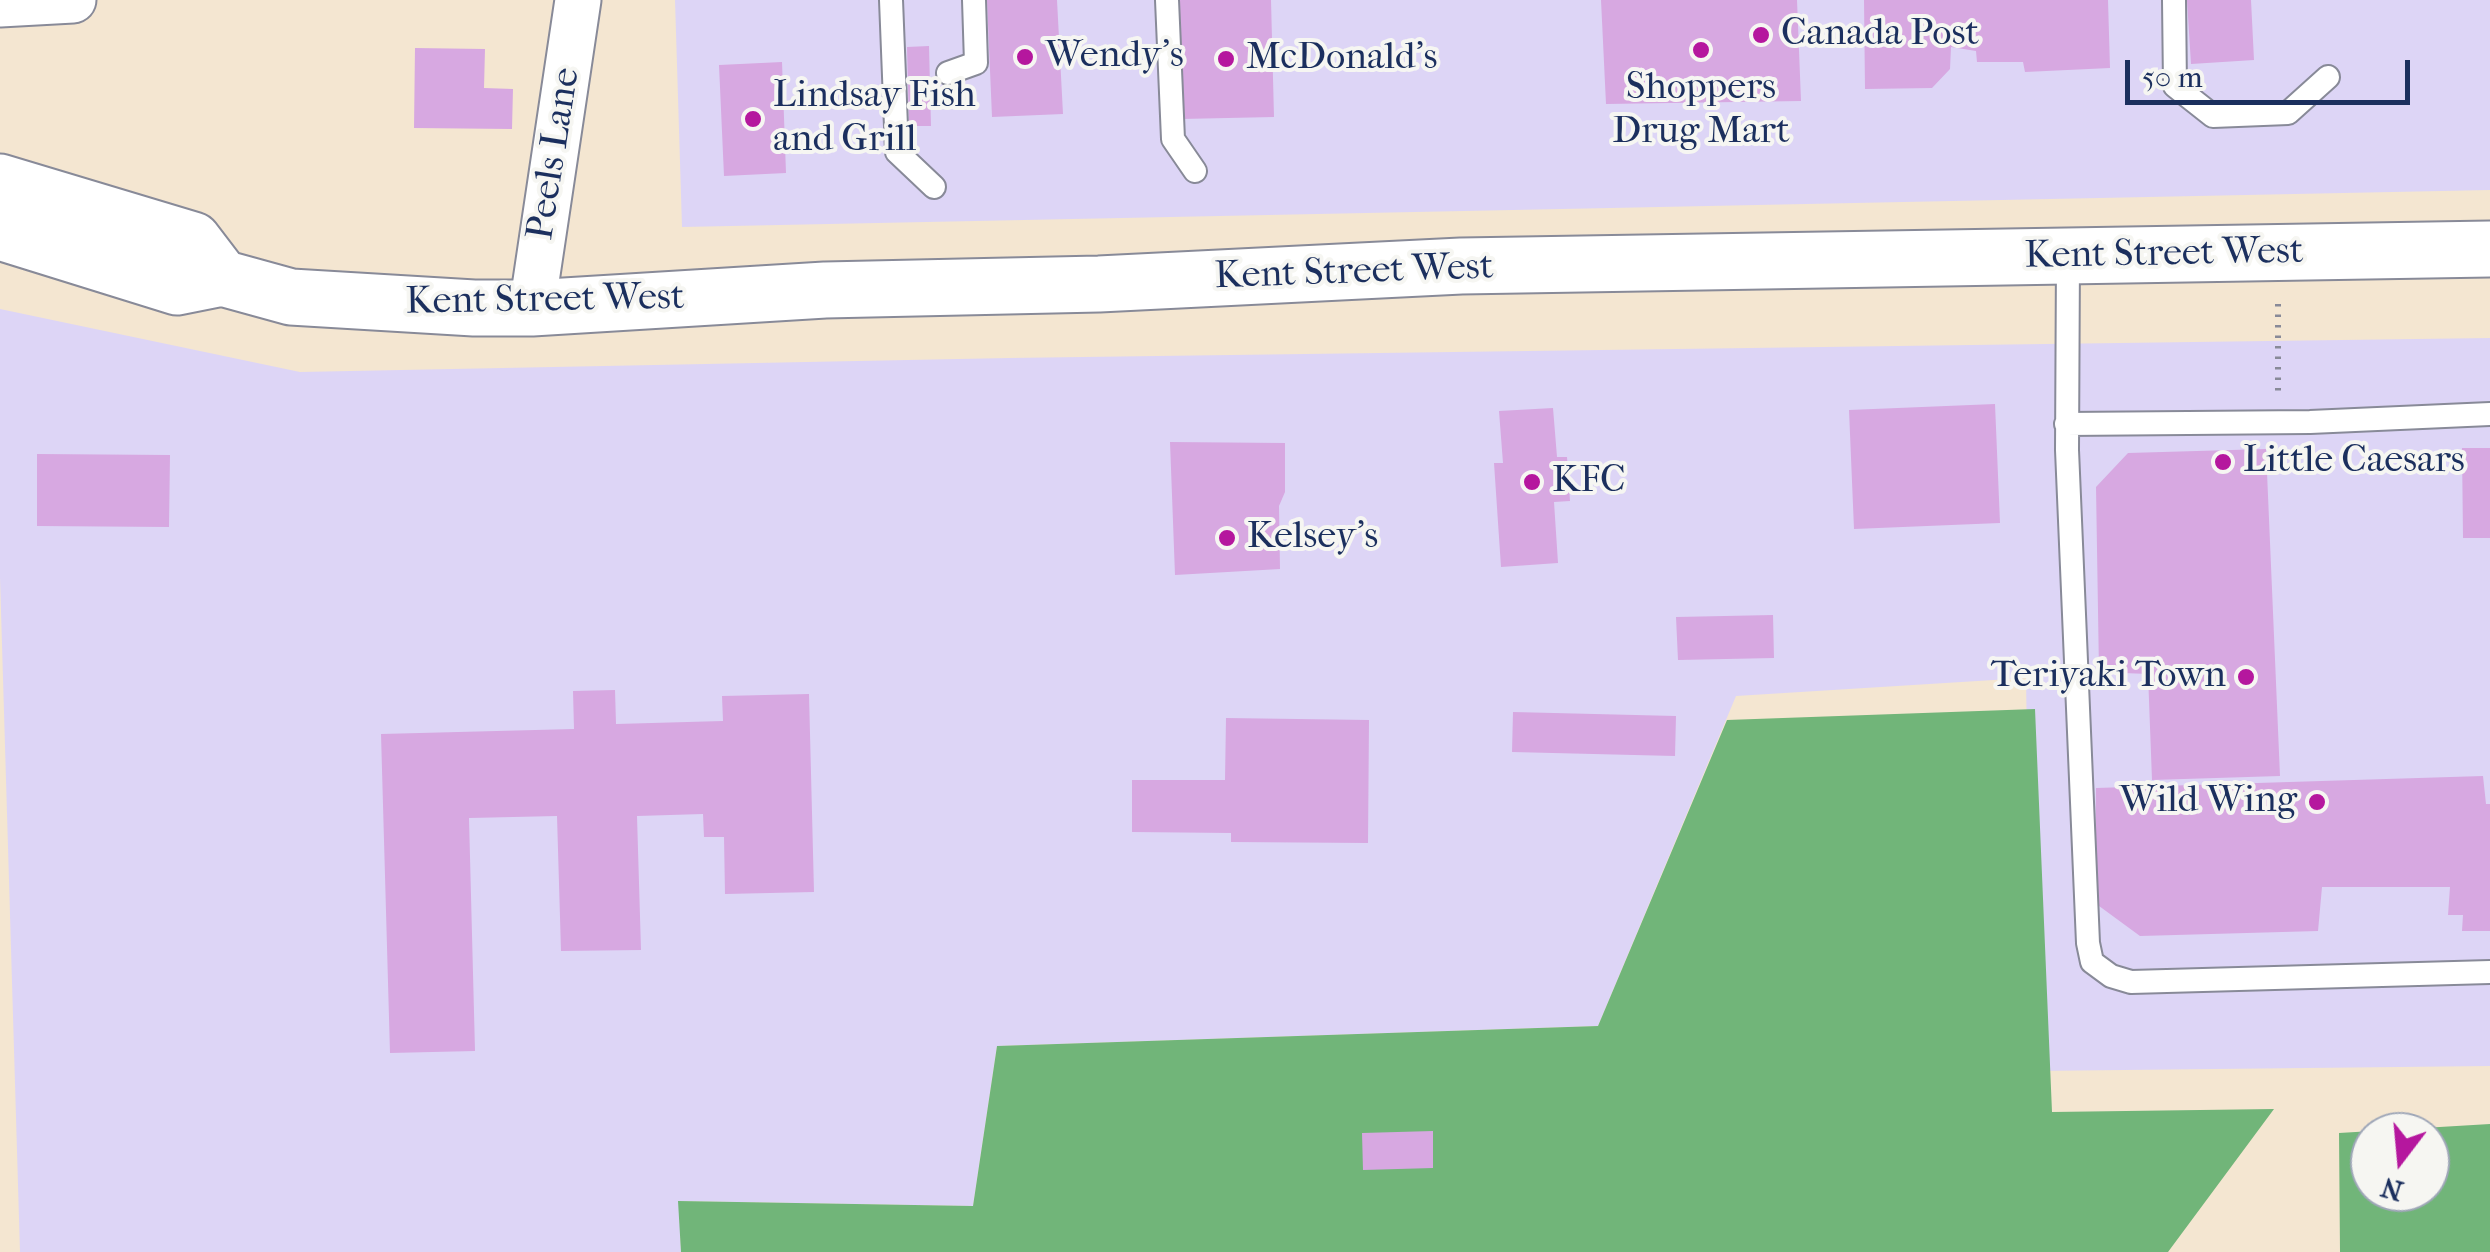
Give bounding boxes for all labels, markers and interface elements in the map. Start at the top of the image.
place label: Canada Post [1781,12,1979,58]
marker: Canada Post [1750,24,1772,46]
place label: Wendy's [1045,34,1184,80]
place label: McDonald's [1246,36,1437,82]
marker: Shoppers Drug Mart [1690,39,1712,61]
scale bar [2130,40,2415,102]
marker: Wendy's [1014,46,1036,68]
marker: McDonald's [1215,48,1237,70]
text: 50 m [2142,60,2203,95]
street label: Peels Lane [519,65,591,243]
place label: Shoppers Drug Mart [1612,66,1790,156]
place label: Lindsay Fish and Grill [773,74,976,163]
marker: Lindsay Fish and Grill [742,108,764,130]
street label: Kent Street West [2024,230,2304,280]
street label: Kent Street West [1214,245,1494,301]
street label: Kent Street West [405,276,685,326]
place label: Little Caesars [2243,439,2465,485]
marker: Little Caesars [2212,451,2234,473]
place label: KFC [1552,459,1626,505]
marker: KFC [1521,471,1543,493]
place label: Kelsey's [1247,515,1378,561]
marker: Kelsey's [1216,527,1238,549]
place label: Teriyaki Town [1991,654,2226,700]
marker: Teriyaki Town [2235,666,2257,688]
place label: Wild Wing [2119,779,2297,825]
marker: Wild Wing [2306,791,2328,813]
north arrow [2350,1112,2450,1212]
text: N [2377,1171,2407,1208]

